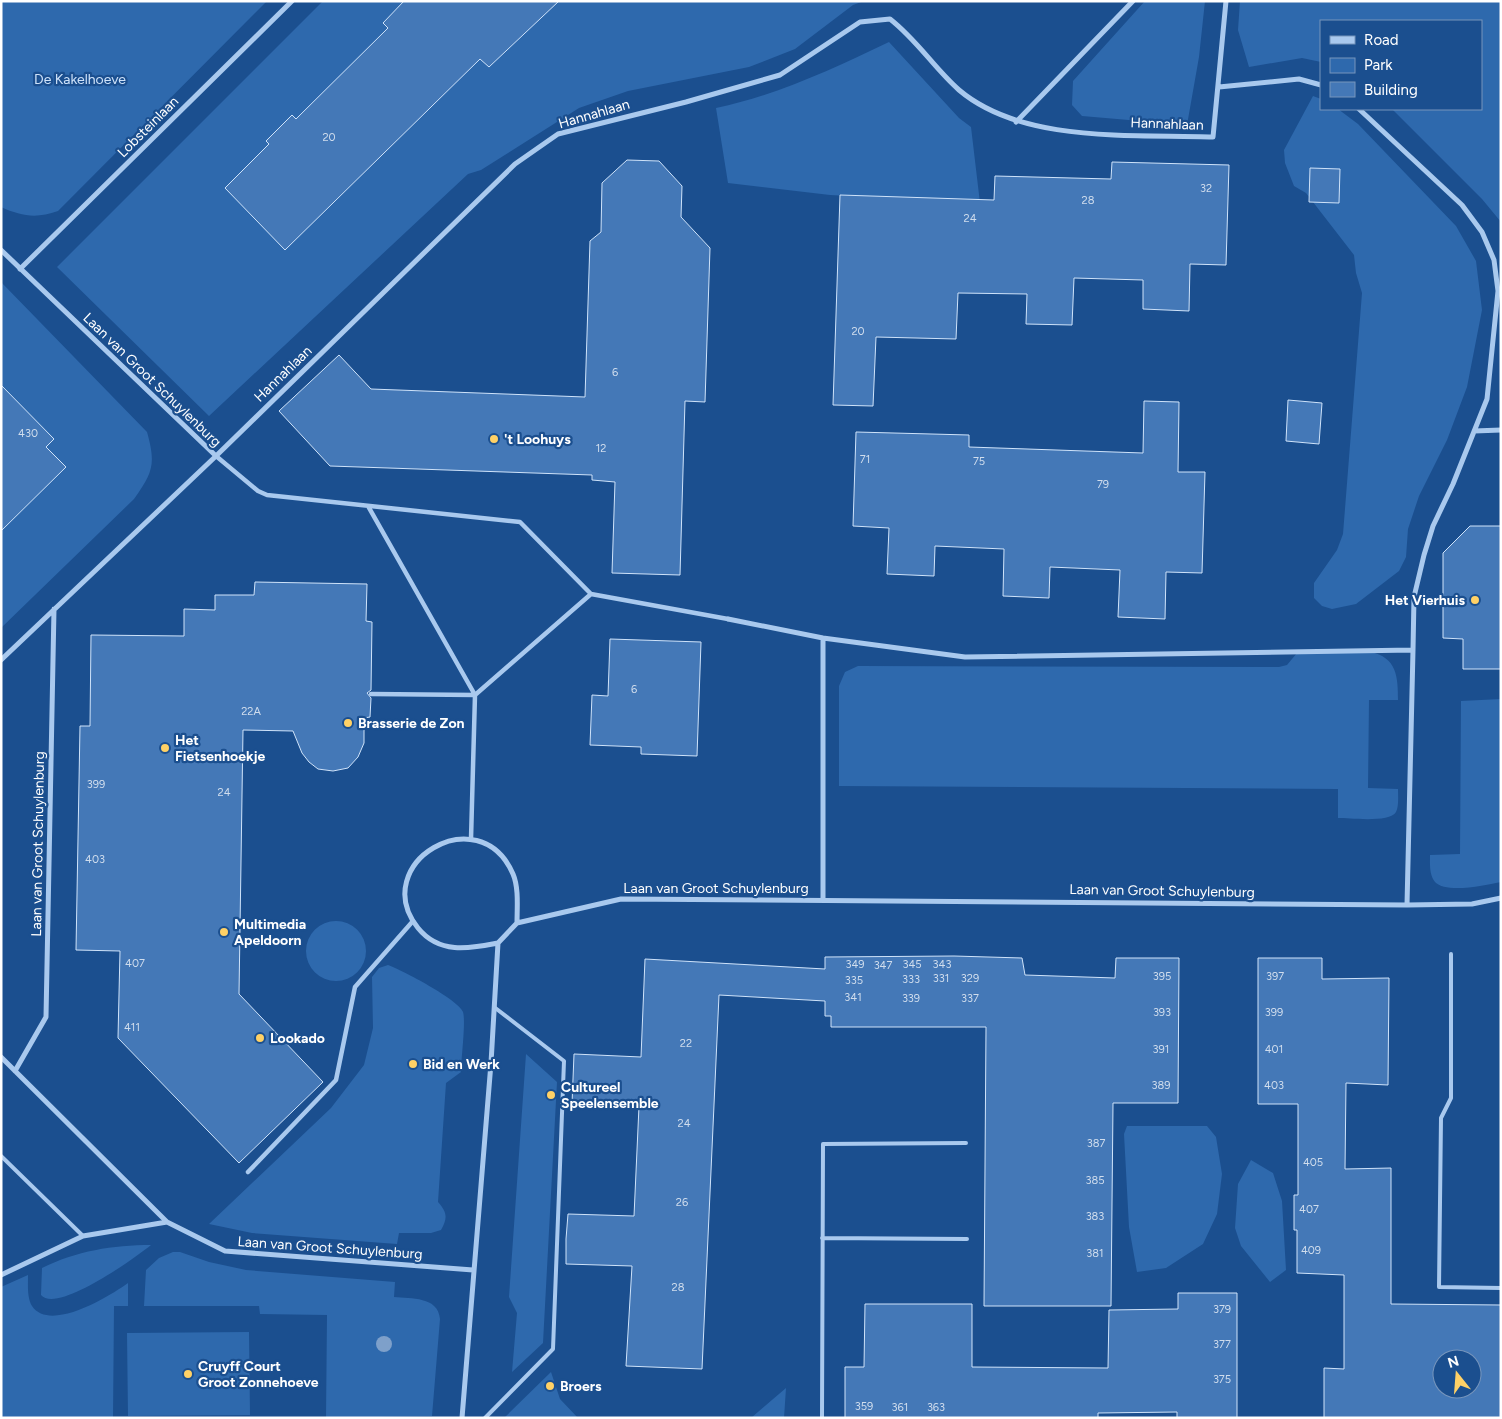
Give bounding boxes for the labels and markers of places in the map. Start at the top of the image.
place label: 't Loohuys [504,431,571,448]
marker: 't Loohuys [488,433,500,445]
place label: Het Vierhuis [1385,592,1465,609]
marker: Het Vierhuis [1469,594,1481,606]
place label: Brasserie de Zon [358,715,465,732]
marker: Brasserie de Zon [342,717,354,729]
place label: Het Fietsenhoekje [175,732,266,765]
marker: Het Fietsenhoekje [159,742,171,754]
place label: Multimedia Apeldoorn [234,916,306,949]
marker: Multimedia Apeldoorn [218,926,230,938]
place label: Lookado [270,1030,325,1047]
marker: Lookado [254,1032,266,1044]
place label: Bid en Werk [423,1056,500,1073]
marker: Bid en Werk [407,1058,419,1070]
place label: Cultureel Speelensemble [561,1079,659,1112]
marker: Cultureel Speelensemble [545,1089,557,1101]
place label: Cruyff Court Groot Zonnehoeve [198,1358,319,1391]
marker: Cruyff Court Groot Zonnehoeve [182,1368,194,1380]
place label: Broers [560,1378,602,1395]
marker: Broers [544,1380,556,1392]

